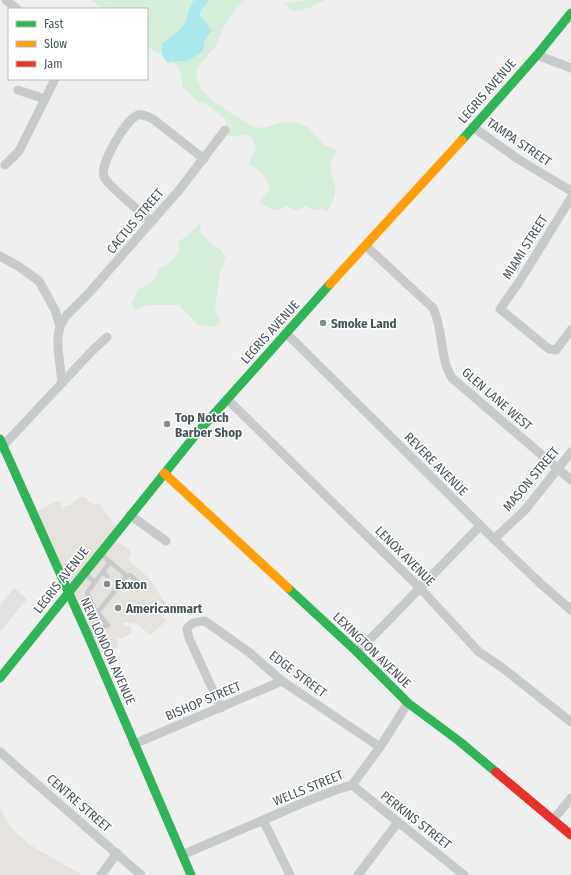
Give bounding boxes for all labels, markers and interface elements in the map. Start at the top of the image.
legend [8,8,148,80]
text: Fast [44,17,63,31]
text: Slow [44,37,67,51]
street label: LEGRIS AVENUE [455,56,519,126]
text: Jam [44,57,62,71]
street label: TAMPA STREET [484,115,554,169]
street label: CACTUS STREET [103,185,167,257]
street label: MIAMI STREET [499,212,551,282]
street label: LEGRIS AVENUE [238,297,302,367]
place label: Smoke Land [331,316,397,331]
marker: Smoke Land [318,318,328,328]
street label: GLEN LANE WEST [459,365,535,433]
place label: Top Notch Barber Shop [175,410,242,440]
marker: Top Notch Barber Shop [162,419,172,429]
street label: REVERE AVENUE [401,429,471,499]
street label: MASON STREET [500,444,562,514]
street label: LENOX AVENUE [372,523,438,589]
street label: LEGRIS AVENUE [30,544,92,616]
place label: Exxon [115,577,147,592]
marker: Exxon [102,579,112,589]
street label: NEW LONDON AVENUE [78,595,138,707]
place label: Americanmart [125,601,203,616]
marker: Americanmart [113,603,123,613]
street label: LEXINGTON AVENUE [330,609,414,691]
street label: EDGE STREET [266,648,330,700]
street label: BISHOP STREET [163,678,243,724]
street label: WELLS STREET [271,767,345,809]
street label: CENTRE STREET [44,771,114,835]
street label: PERKINS STREET [378,788,454,852]

